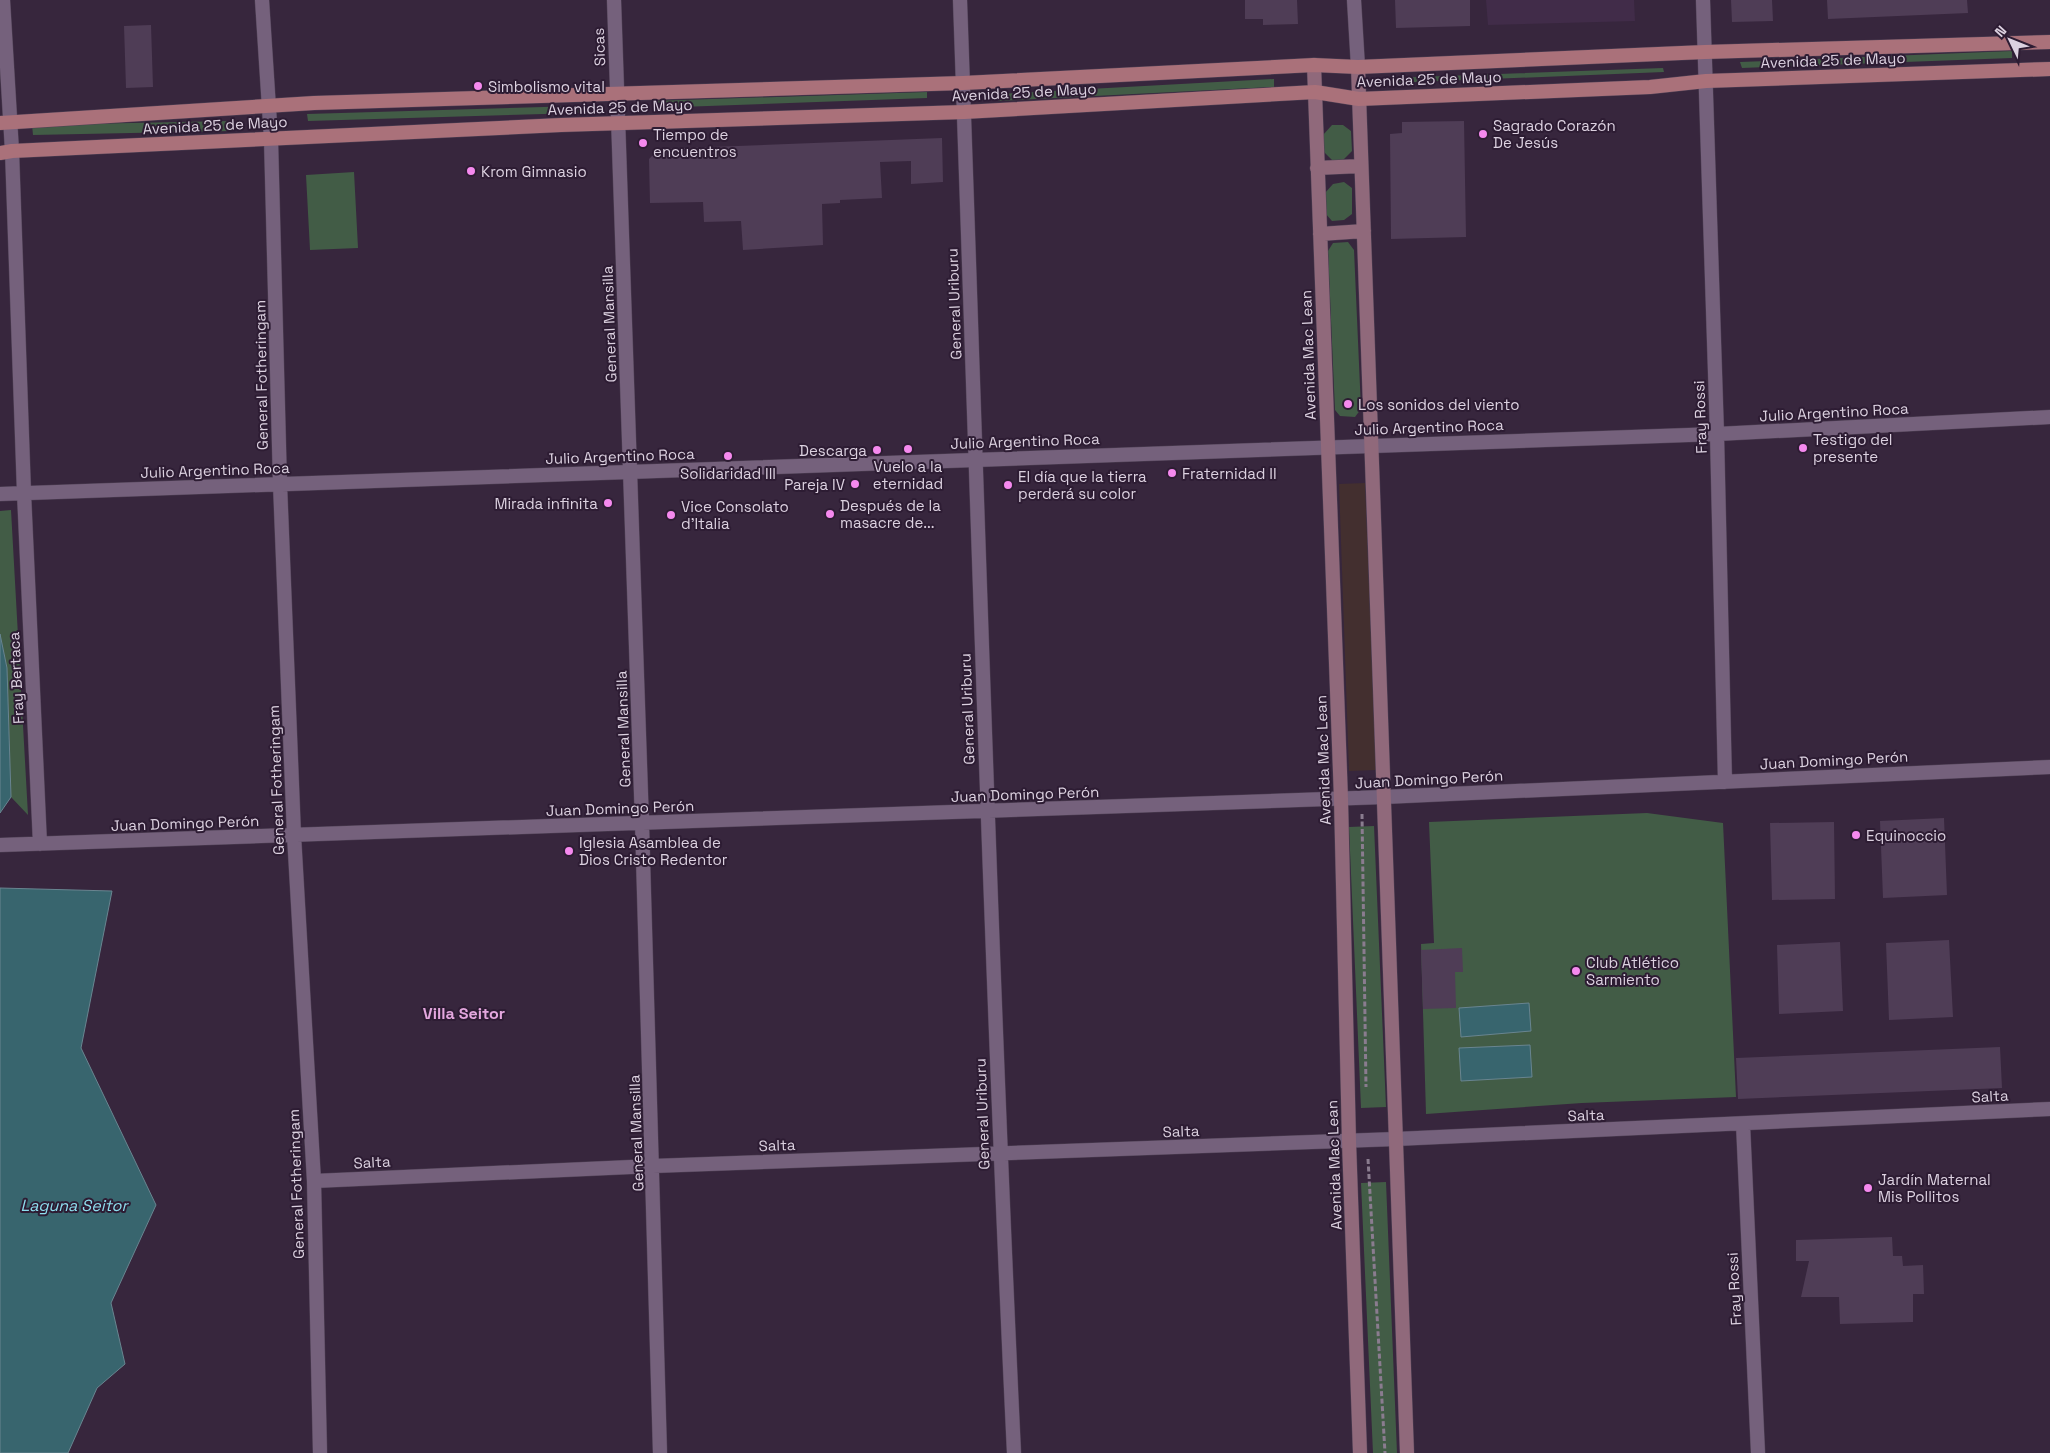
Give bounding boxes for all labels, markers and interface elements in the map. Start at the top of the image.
north arrow [1985,15,2035,65]
text: N [1991,22,2010,41]
street label: Sicas [589,27,609,66]
street label: Avenida 25 de Mayo [1760,48,1906,72]
street label: Avenida 25 de Mayo [1356,67,1502,91]
place label: Simbolismo vital [488,77,605,96]
street label: Avenida 25 de Mayo [951,79,1097,105]
marker: Simbolismo vital [472,80,484,92]
street label: Avenida 25 de Mayo [547,95,693,119]
street label: Avenida 25 de Mayo [142,112,288,138]
place label: Sagrado Corazón De Jesús [1493,116,1616,152]
place label: Tiempo de encuentros [653,125,737,161]
marker: Sagrado Corazón De Jesús [1477,128,1489,140]
marker: Tiempo de encuentros [637,137,649,149]
place label: Krom Gimnasio [481,162,587,181]
marker: Krom Gimnasio [465,165,477,177]
street label: General Uriburu [943,248,965,360]
street label: General Mansilla [597,265,621,383]
street label: Avenida Mac Lean [1296,290,1320,420]
street label: General Fotheringam [250,300,272,450]
street label: Fray Rossi [1689,380,1711,454]
place label: Los sonidos del viento [1358,395,1520,414]
marker: Los sonidos del viento [1342,398,1354,410]
street label: Julio Argentino Roca [1759,399,1910,425]
street label: Julio Argentino Roca [1354,415,1504,439]
street label: Julio Argentino Roca [950,429,1100,453]
place label: Testigo del presente [1813,430,1892,466]
place label: Descarga [799,441,867,460]
marker: Testigo del presente [1797,442,1809,454]
marker: Vuelo a la eternidad [902,443,914,455]
street label: Julio Argentino Roca [545,444,695,468]
marker: Descarga [871,444,883,456]
marker: Solidaridad III [722,450,734,462]
place label: Vuelo a la eternidad [873,457,943,493]
street label: Julio Argentino Roca [140,458,290,482]
place label: Solidaridad III [680,464,776,483]
place label: Fraternidad II [1182,464,1277,483]
place label: El día que la tierra perderá su color [1018,467,1147,503]
marker: Fraternidad II [1166,467,1178,479]
place label: Pareja IV [784,475,845,494]
marker: Pareja IV [849,478,861,490]
marker: El día que la tierra perderá su color [1002,479,1014,491]
place label: Mirada infinita [494,494,598,513]
place label: Después de la masacre de... [840,496,941,532]
marker: Mirada infinita [602,497,614,509]
place label: Vice Consolato d'Italia [681,497,789,533]
marker: Después de la masacre de... [824,508,836,520]
marker: Vice Consolato d'Italia [665,509,677,521]
street label: Fray Bertaca [4,631,28,725]
street label: General Uriburu [956,653,978,765]
street label: General Mansilla [611,670,635,788]
street label: Avenida Mac Lean [1311,695,1335,825]
street label: General Fotheringam [264,705,288,855]
street label: Juan Domingo Perón [1759,747,1909,773]
street label: Juan Domingo Perón [1354,766,1504,792]
street label: Juan Domingo Perón [950,782,1100,806]
street label: Juan Domingo Perón [545,796,695,820]
street label: Juan Domingo Perón [110,811,260,835]
place label: Equinoccio [1866,826,1946,845]
marker: Equinoccio [1850,829,1862,841]
place label: Iglesia Asamblea de Dios Cristo Redentor [579,833,728,869]
marker: Iglesia Asamblea de Dios Cristo Redentor [563,845,575,857]
place label: Club Atlético Sarmiento [1586,953,1679,989]
marker: Club Atlético Sarmiento [1570,965,1582,977]
district label: Villa Seitor [423,1003,505,1024]
street label: General Uriburu [971,1058,993,1170]
street label: General Mansilla [624,1074,648,1192]
street label: Salta [1971,1086,2009,1106]
street label: Avenida Mac Lean [1322,1100,1346,1230]
street label: Salta [1567,1105,1605,1125]
street label: General Fotheringam [284,1109,308,1259]
street label: Salta [1162,1121,1200,1141]
street label: Salta [758,1135,796,1155]
street label: Salta [353,1152,391,1172]
place label: Jardín Maternal Mis Pollitos [1878,1170,1991,1206]
marker: Jardín Maternal Mis Pollitos [1862,1182,1874,1194]
water label: Laguna Seitor [20,1195,130,1216]
street label: Fray Rossi [1723,1252,1745,1326]

